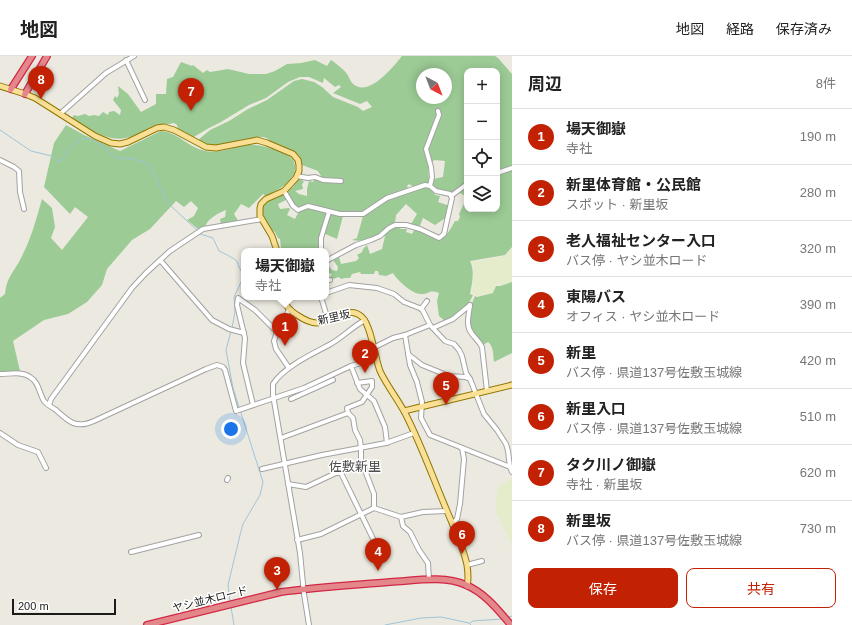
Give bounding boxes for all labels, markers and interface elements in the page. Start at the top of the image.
text: 地図 [20,19,58,40]
text: 地図 [676,21,704,37]
text: 経路 [726,21,754,37]
text: 保存済み [776,21,832,37]
pin: 8 [28,66,54,99]
north arrow [416,68,452,104]
map controls [464,68,500,212]
button: + [464,68,500,104]
text: 周辺 [528,75,562,94]
text: 8件 [816,76,836,91]
pin: 7 [178,78,204,111]
button: − [464,104,500,140]
text: 場天御嶽 [566,120,626,137]
text: 1 [537,129,545,144]
text: 190 m [800,129,836,144]
button: locate [464,140,500,176]
text: 寺社 [566,141,592,156]
button: layers [464,176,500,212]
text: 新里体育館・公民館 [566,176,701,193]
text: 2 [537,185,545,200]
text: 280 m [800,185,836,200]
text: スポット · 新里坂 [566,197,669,212]
text: 老人福祉センター入口 [566,232,716,249]
text: 3 [537,241,545,256]
text: 320 m [800,241,836,256]
popup [241,248,329,300]
text: バス停 · ヤシ並木ロード [566,253,708,268]
text: 場天御嶽 [255,257,315,274]
text: 寺社 [255,278,281,293]
text: 東陽バス [566,288,626,305]
text: 4 [537,297,545,312]
text: 390 m [800,297,836,312]
street label: 新里坂 [317,307,351,327]
text: オフィス · ヤシ並木ロード [566,309,720,324]
pin: 1 [272,313,298,346]
pin: 2 [352,340,378,373]
text: 新里 [566,344,596,361]
text: 5 [537,353,545,368]
text: 420 m [800,353,836,368]
text: バス停 · 県道137号佐敷玉城線 [566,365,742,380]
pin: 5 [433,372,459,405]
text: 新里入口 [566,400,626,417]
text: 6 [537,409,545,424]
text: 510 m [800,409,836,424]
your location [221,419,241,439]
text: バス停 · 県道137号佐敷玉城線 [566,421,742,436]
text: タク川ノ御嶽 [566,456,656,473]
district label: 佐敷新里 [329,459,381,474]
text: 7 [537,465,545,480]
text: 620 m [800,465,836,480]
text: 寺社 · 新里坂 [566,477,643,492]
text: 新里坂 [566,512,611,529]
pin: 6 [449,521,475,554]
text: 8 [537,521,545,536]
text: 730 m [800,521,836,536]
text: バス停 · 県道137号佐敷玉城線 [566,533,742,548]
pin: 4 [365,538,391,571]
pin: 3 [264,557,290,590]
button: 保存 [528,568,678,608]
button: 共有 [686,568,836,608]
street label: ヤシ並木ロード [171,584,249,614]
scale bar [12,597,116,616]
text: 200 m [18,600,49,612]

